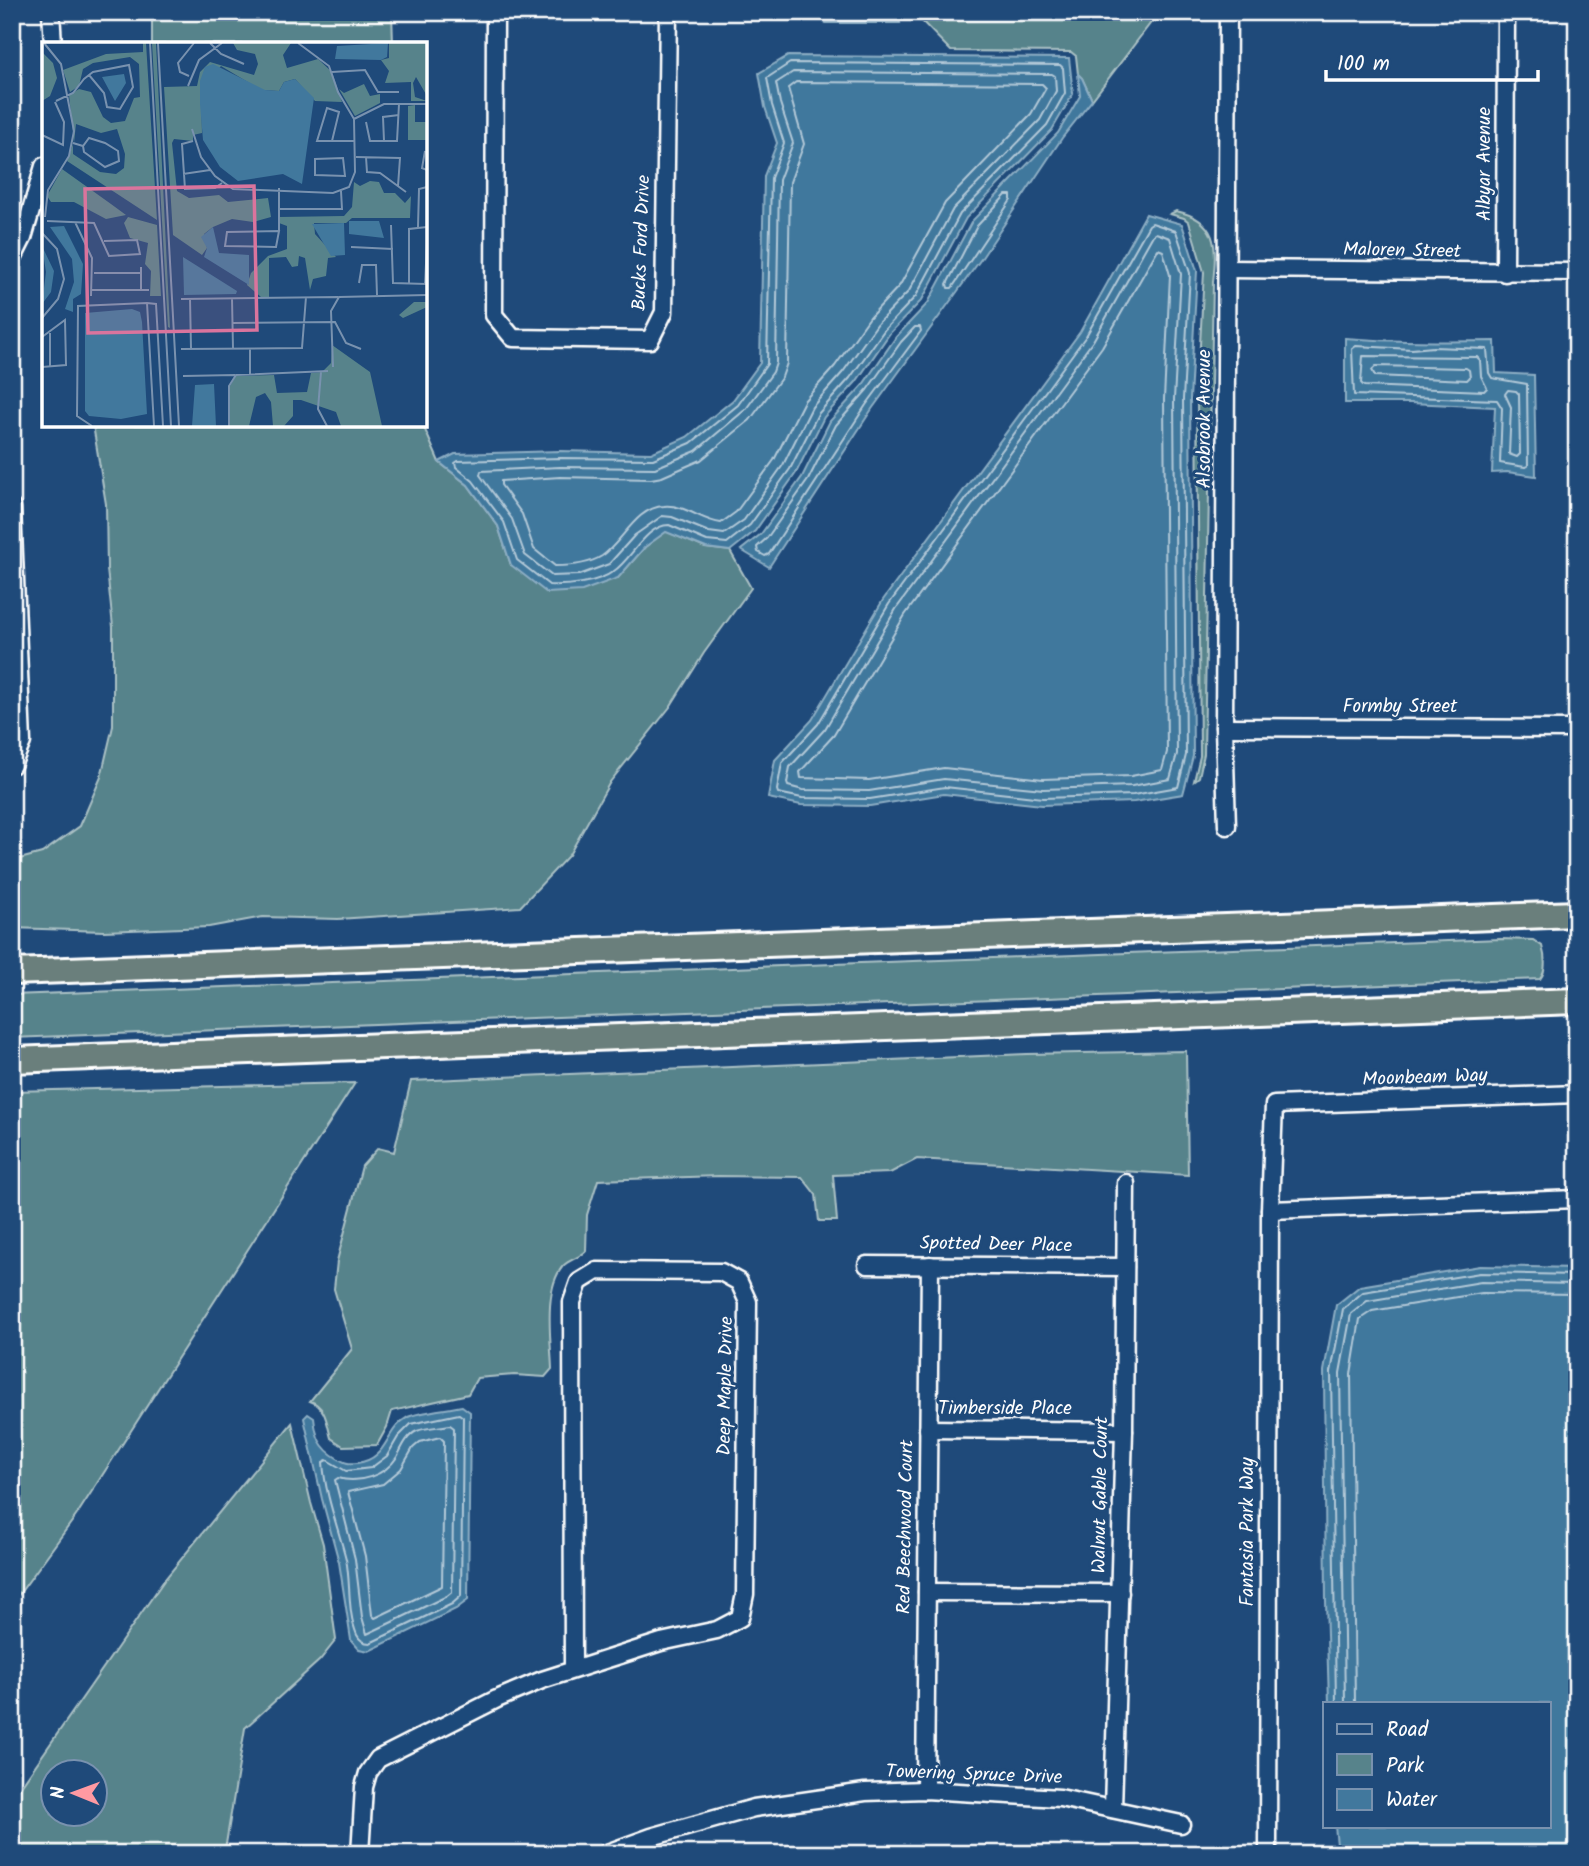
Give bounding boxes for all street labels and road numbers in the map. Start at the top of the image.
street label: Albyar Avenue [1470,107,1500,221]
street label: Bucks Ford Drive [625,174,659,311]
street label: Maloren Street [1343,235,1462,267]
street label: Alsobrook Avenue [1190,349,1220,488]
street label: Formby Street [1343,692,1458,722]
street label: Moonbeam Way [1362,1061,1489,1095]
street label: Spotted Deer Place [920,1229,1073,1261]
street label: Deep Maple Drive [710,1316,742,1456]
street label: Timberside Place [938,1394,1072,1424]
street label: Walnut Gable Court [1085,1416,1117,1574]
street label: Red Beechwood Court [889,1439,923,1614]
street label: Fantasia Park Way [1233,1456,1263,1607]
street label: Towering Spruce Drive [885,1757,1063,1793]

